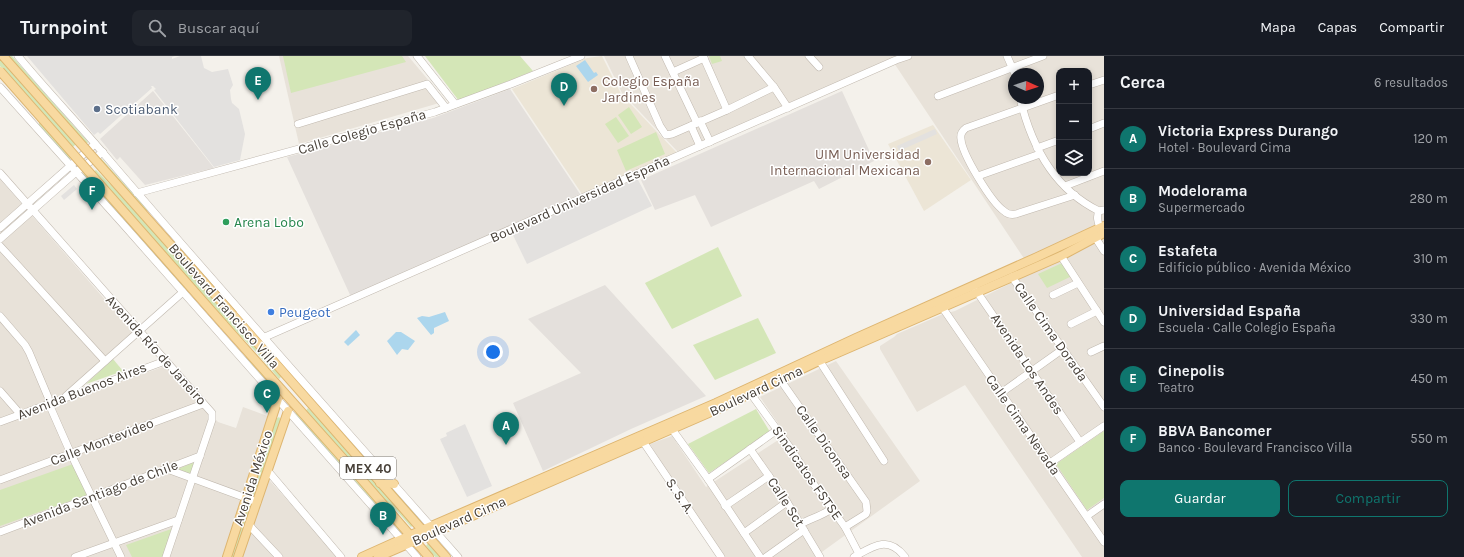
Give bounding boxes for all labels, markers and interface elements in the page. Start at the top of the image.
search box [132,10,412,46]
text: Turnpoint [20,17,108,39]
icon: search [146,17,168,39]
text: Buscar aquí [178,19,260,37]
text: Mapa [1260,19,1296,36]
text: Capas [1318,19,1357,36]
text: Compartir [1379,19,1444,36]
pin: E [245,67,271,100]
north arrow [1008,68,1044,104]
map controls [1056,68,1092,176]
button: + [1056,68,1092,104]
text: Cerca [1120,72,1165,92]
pin: D [551,73,577,106]
place label: Colegio España Jardines [602,73,700,106]
text: 6 resultados [1374,75,1448,90]
marker: Colegio España Jardines [589,84,599,94]
place label: Scotiabank [105,101,178,118]
marker: Scotiabank [92,104,102,114]
button: − [1056,104,1092,140]
street label: Calle Colegio España [296,106,428,158]
text: Victoria Express Durango [1158,122,1338,140]
text: A [1129,131,1137,146]
text: 120 m [1413,131,1448,146]
button: layers [1056,140,1092,176]
text: Hotel · Boulevard Cima [1158,140,1291,155]
place label: UIM Universidad Internacional Mexicana [770,146,920,179]
street label: Boulevard Universidad España [488,152,672,246]
marker: UIM Universidad Internacional Mexicana [923,157,933,167]
pin: F [79,177,105,210]
text: Modelorama [1158,182,1248,200]
text: B [1129,191,1137,206]
text: 280 m [1410,191,1448,206]
text: Supermercado [1158,200,1245,215]
place label: Arena Lobo [234,214,304,231]
marker: Arena Lobo [221,217,231,227]
street label: Boulevard Francisco Villa [165,240,283,372]
text: Estafeta [1158,242,1218,260]
text: C [1129,251,1137,266]
text: 310 m [1413,251,1448,266]
text: Edificio público · Avenida México [1158,260,1351,275]
street label: Calle Cima Dorada [1010,279,1092,385]
street label: Avenida Río de Janeiro [102,291,210,409]
text: Universidad España [1158,302,1301,320]
place label: Peugeot [279,304,330,321]
marker: Peugeot [266,307,276,317]
street label: Avenida Los Andes [987,310,1067,418]
text: D [1129,311,1137,326]
text: 330 m [1410,311,1448,326]
text: Escuela · Calle Colegio España [1158,320,1336,335]
your location [483,342,503,362]
street label: Avenida Buenos Aires [15,359,149,423]
street label: Boulevard Cima [707,362,805,420]
text: Cinepolis [1158,362,1225,380]
street label: Calle Cima Nevada [982,371,1064,479]
text: E [1129,371,1137,386]
text: 450 m [1410,371,1448,386]
pin: C [254,380,280,413]
text: Teatro [1158,380,1194,395]
street label: Calle Diconsa [792,402,856,482]
pin: A [493,412,519,445]
street label: Calle Montevideo [48,414,156,470]
text: BBVA Bancomer [1158,422,1271,440]
street label: Sindicatos FSTSE [768,423,846,523]
street label: Avenida México [230,428,276,528]
text: F [1129,431,1137,446]
text: 550 m [1410,431,1448,446]
text: Banco · Boulevard Francisco Villa [1158,440,1352,455]
street label: Avenida Santiago de Chile [20,456,180,532]
road number: MEX 40 [340,457,396,479]
street label: Calle Sct [764,474,808,530]
street label: S. S. A. [662,475,698,517]
button: Guardar [1120,480,1280,517]
button: Compartir [1288,480,1448,517]
street label: Boulevard Cima [409,493,509,549]
pin: B [370,502,396,535]

